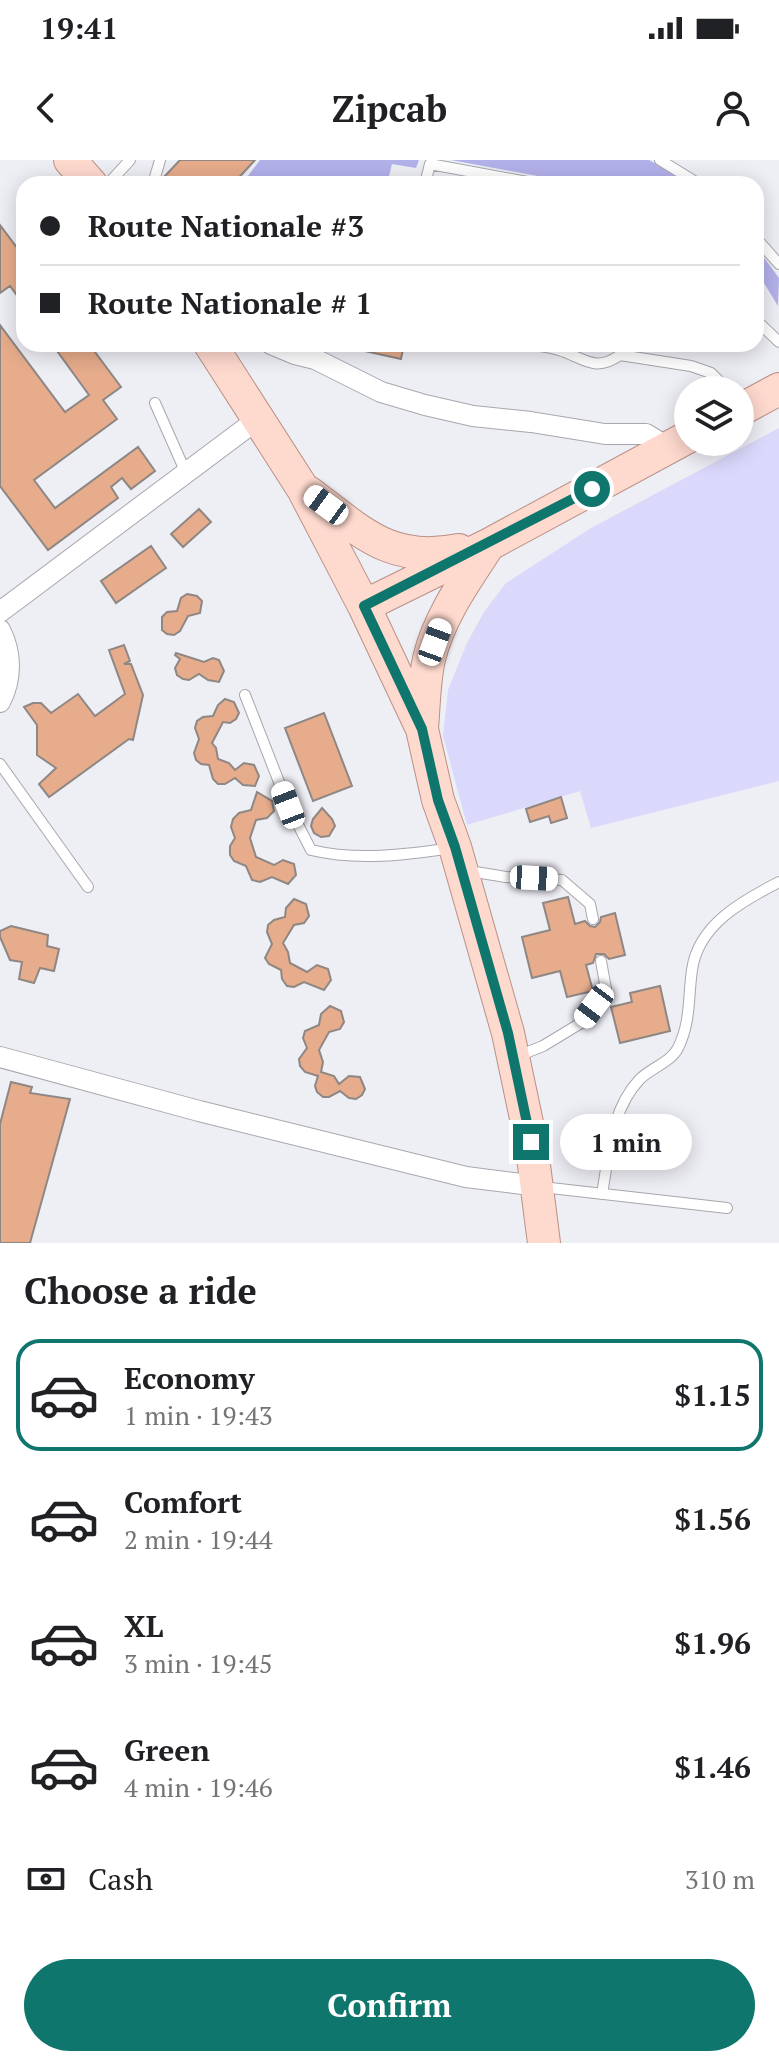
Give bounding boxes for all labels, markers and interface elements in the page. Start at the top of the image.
text: 19:41 [40,8,118,48]
text: Zipcab [332,85,447,132]
icon: back [24,86,68,130]
icon: person [711,86,755,130]
text: Route Nationale #3 [88,206,364,246]
text: Route Nationale # 1 [88,283,372,323]
map controls [674,376,754,456]
button: layers [674,376,754,456]
route start [574,471,610,507]
car [300,481,352,529]
car [416,615,454,669]
car [268,778,308,832]
car [509,865,559,891]
car [570,980,618,1032]
callout: 1 min [559,1114,691,1170]
route end [513,1124,549,1160]
text: 1 min [590,1125,662,1159]
text: Choose a ride [24,1267,257,1314]
text: Economy [124,1358,255,1398]
icon: car [28,1359,100,1431]
text: $1.15 [674,1375,751,1415]
text: 1 min · 19:43 [124,1398,273,1432]
text: Comfort [124,1482,242,1522]
icon: car [28,1483,100,1555]
text: $1.56 [674,1499,751,1539]
text: 2 min · 19:44 [124,1522,273,1556]
text: XL [124,1606,163,1646]
icon: car [28,1607,100,1679]
text: $1.96 [674,1623,751,1663]
text: 3 min · 19:45 [124,1646,273,1680]
text: Green [124,1730,210,1770]
icon: car [28,1731,100,1803]
text: $1.46 [674,1747,751,1787]
text: 4 min · 19:46 [124,1770,273,1804]
icon: cash [24,1857,68,1901]
text: Cash [88,1859,153,1899]
text: 310 m [685,1862,755,1896]
button: Confirm [24,1959,755,2051]

